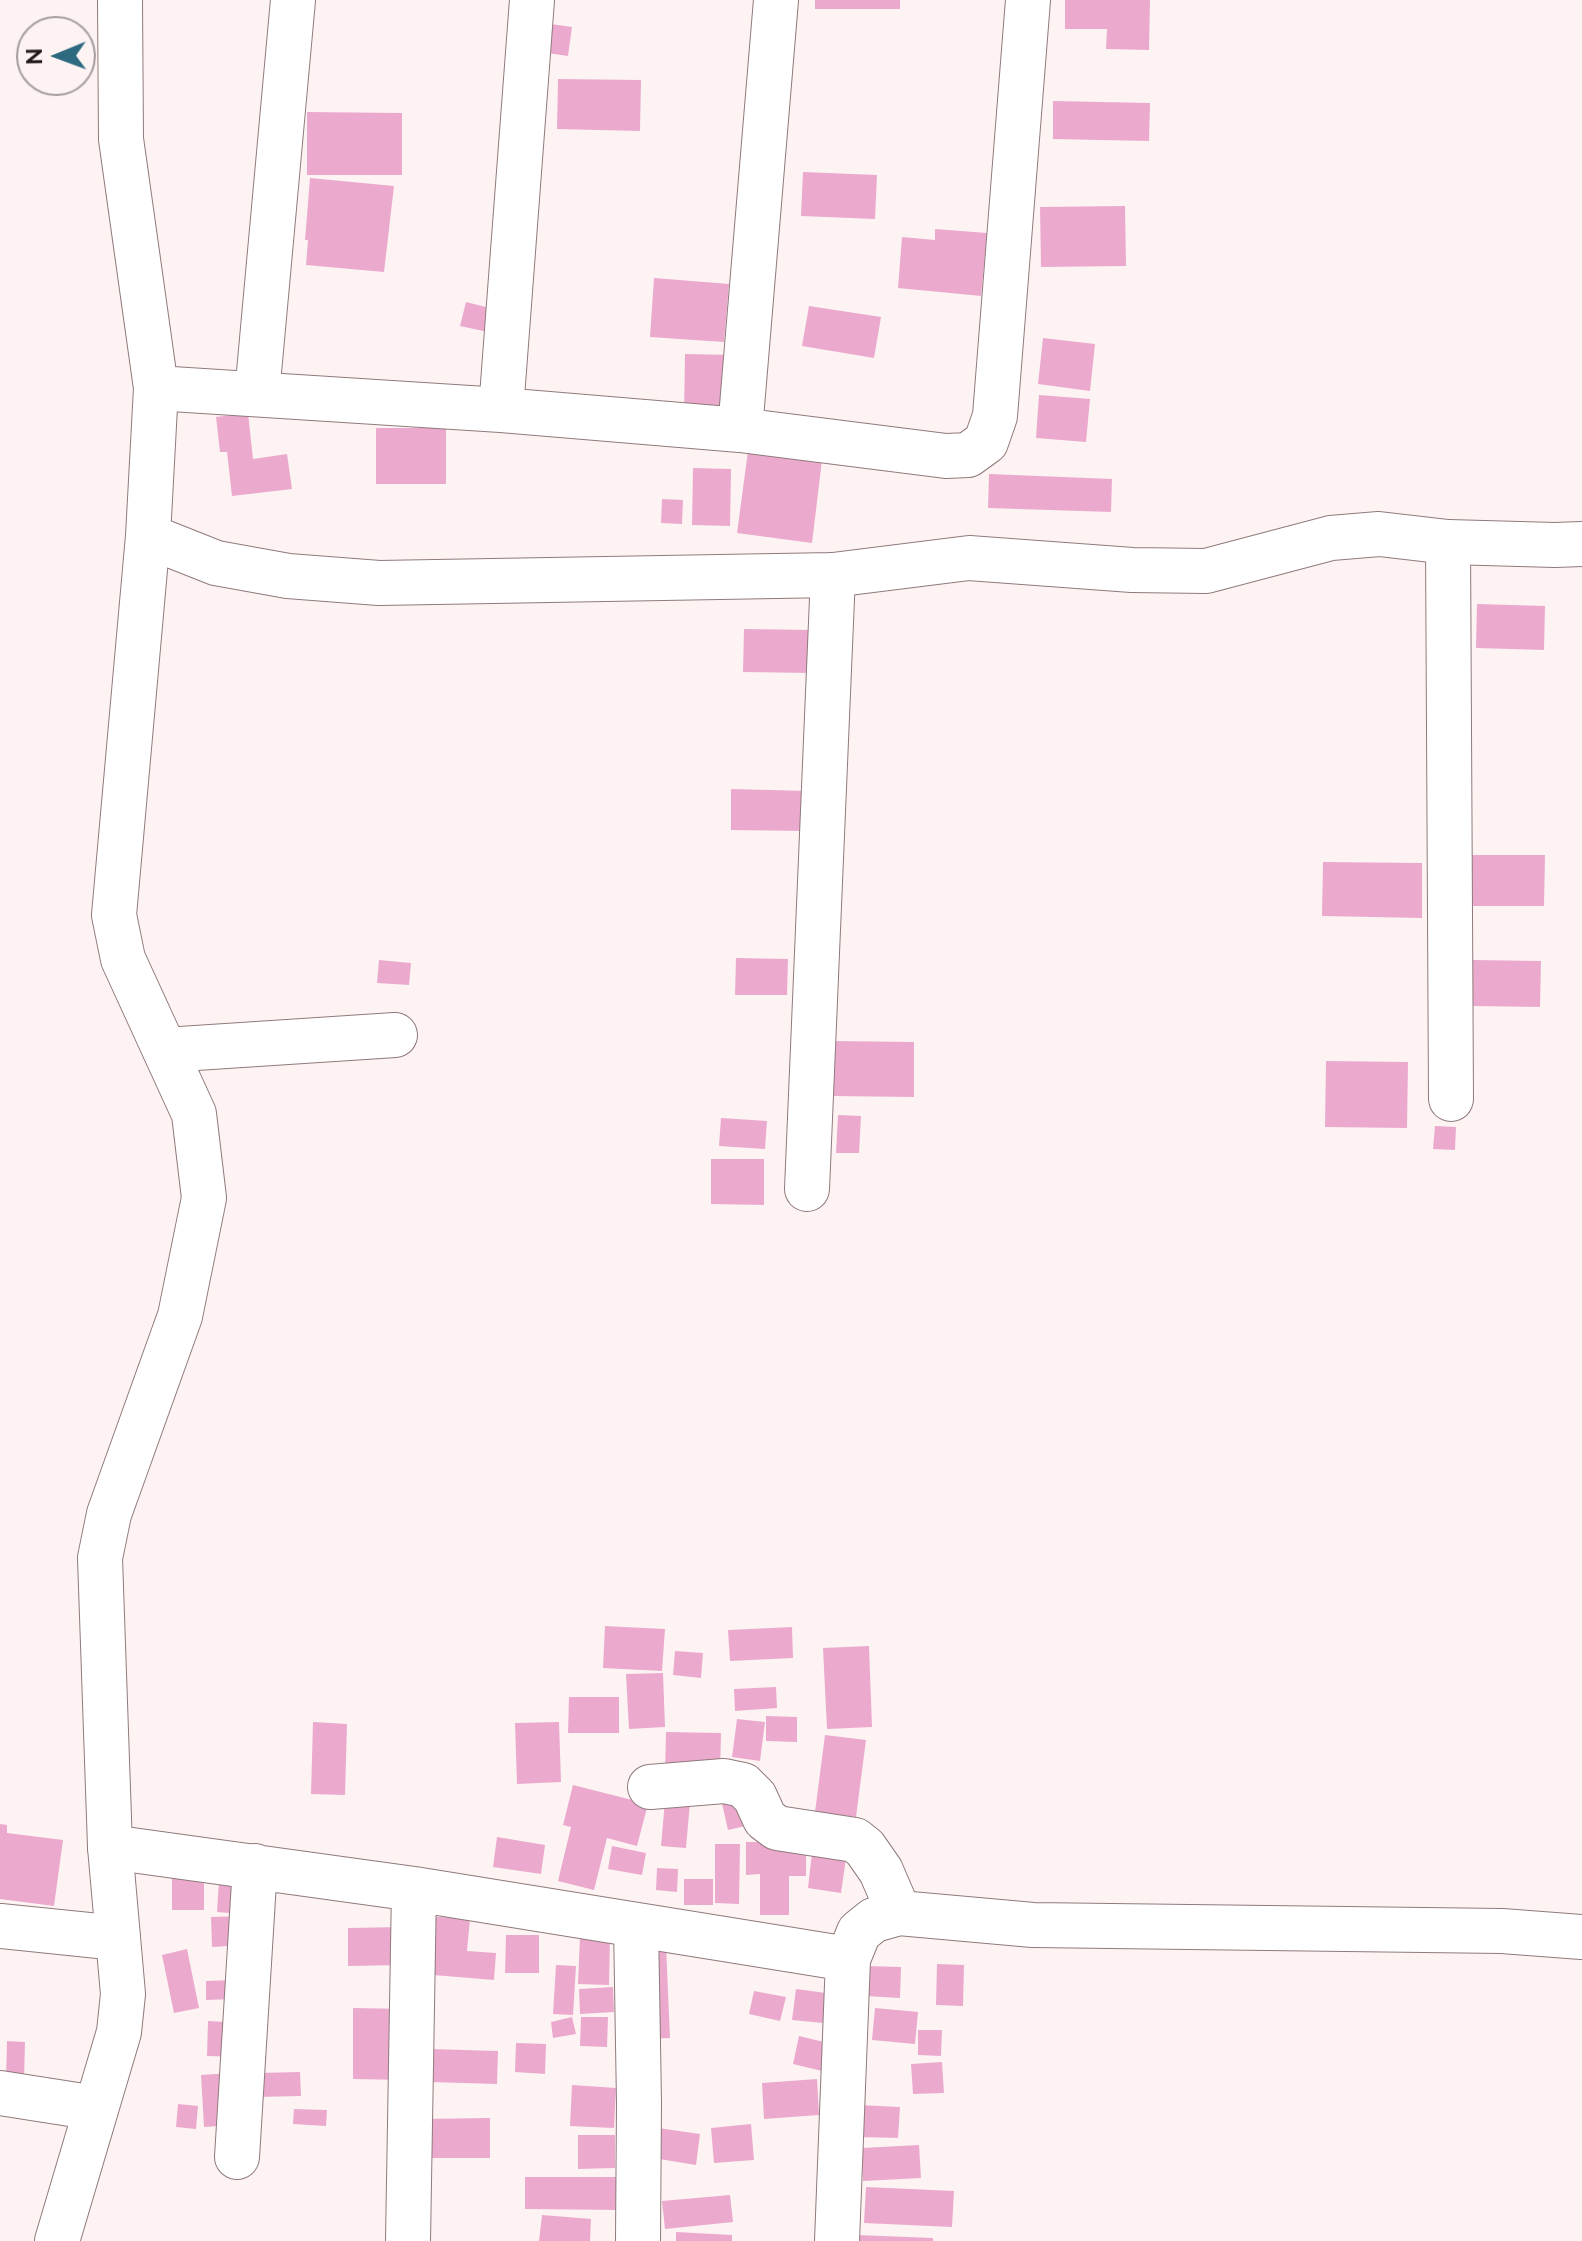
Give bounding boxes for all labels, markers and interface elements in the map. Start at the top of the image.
north arrow [16,16,96,96]
text: N [21,48,47,65]

